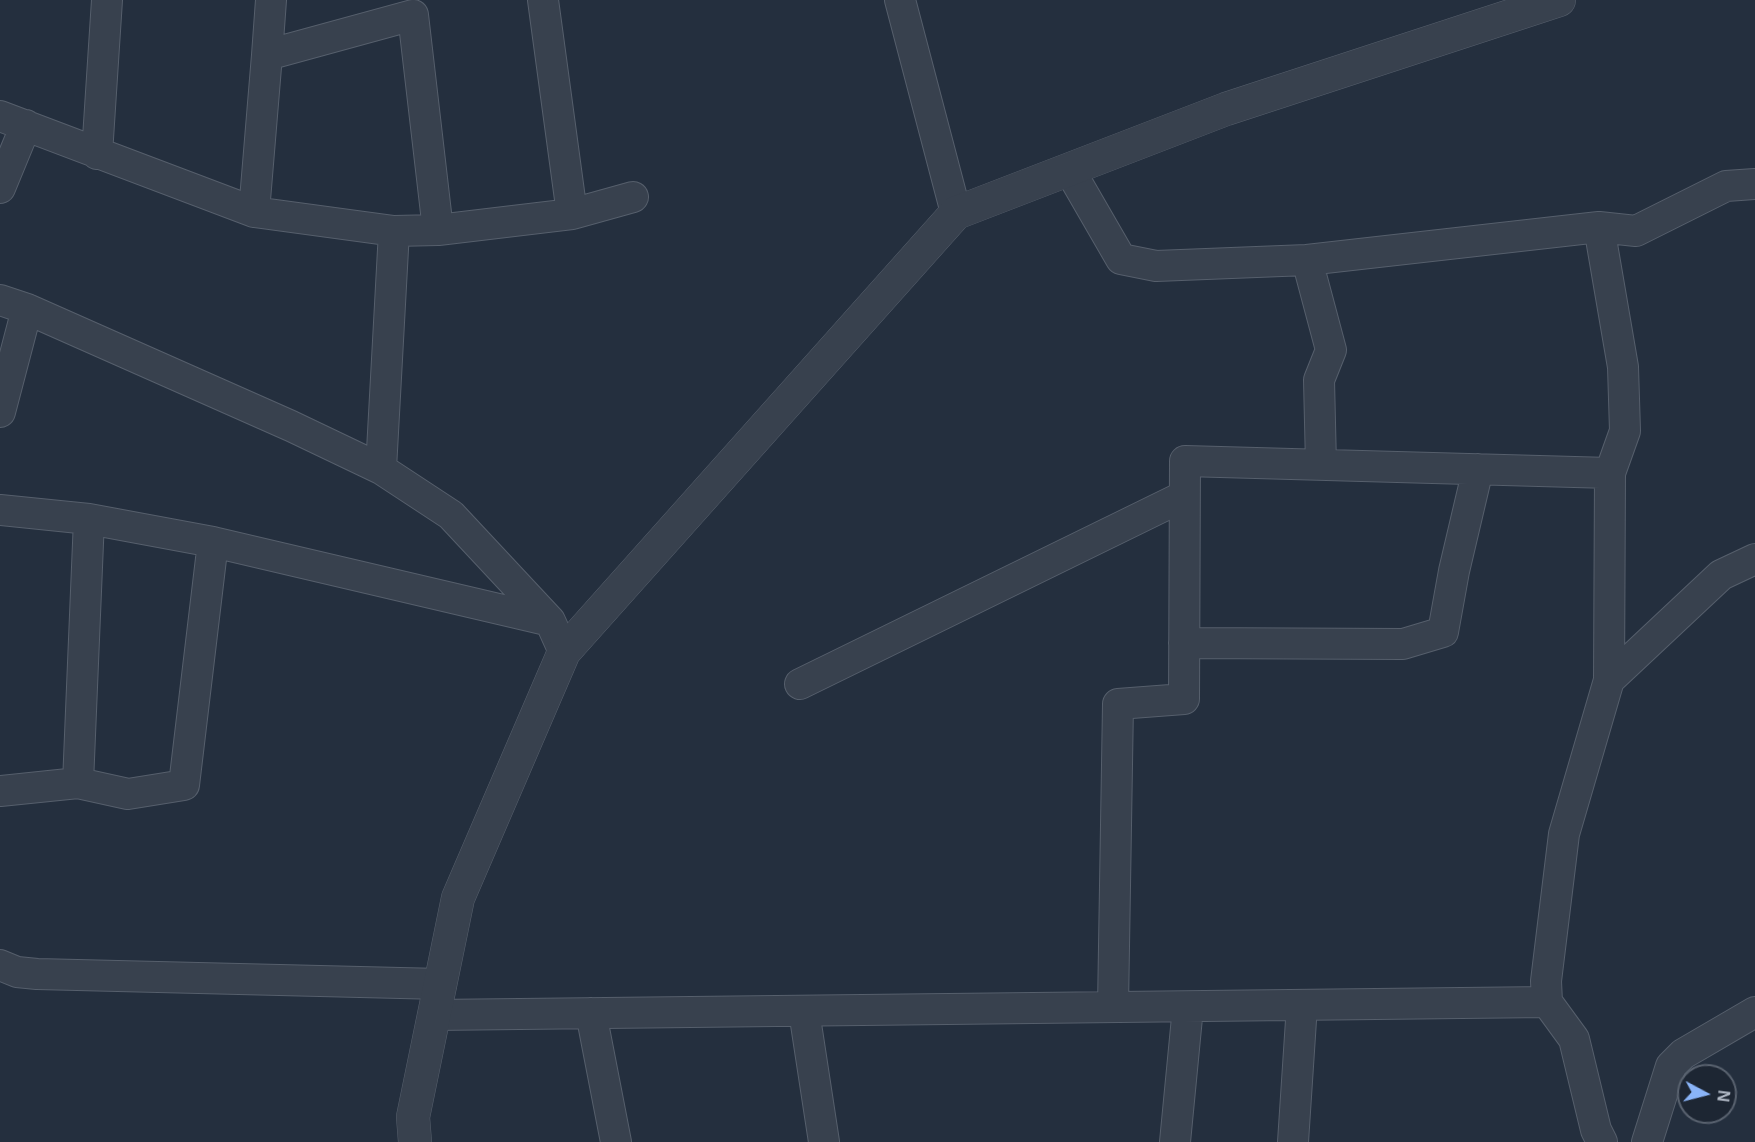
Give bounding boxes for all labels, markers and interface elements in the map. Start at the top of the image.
north arrow [1677,1064,1737,1124]
text: N [1714,1089,1733,1103]

